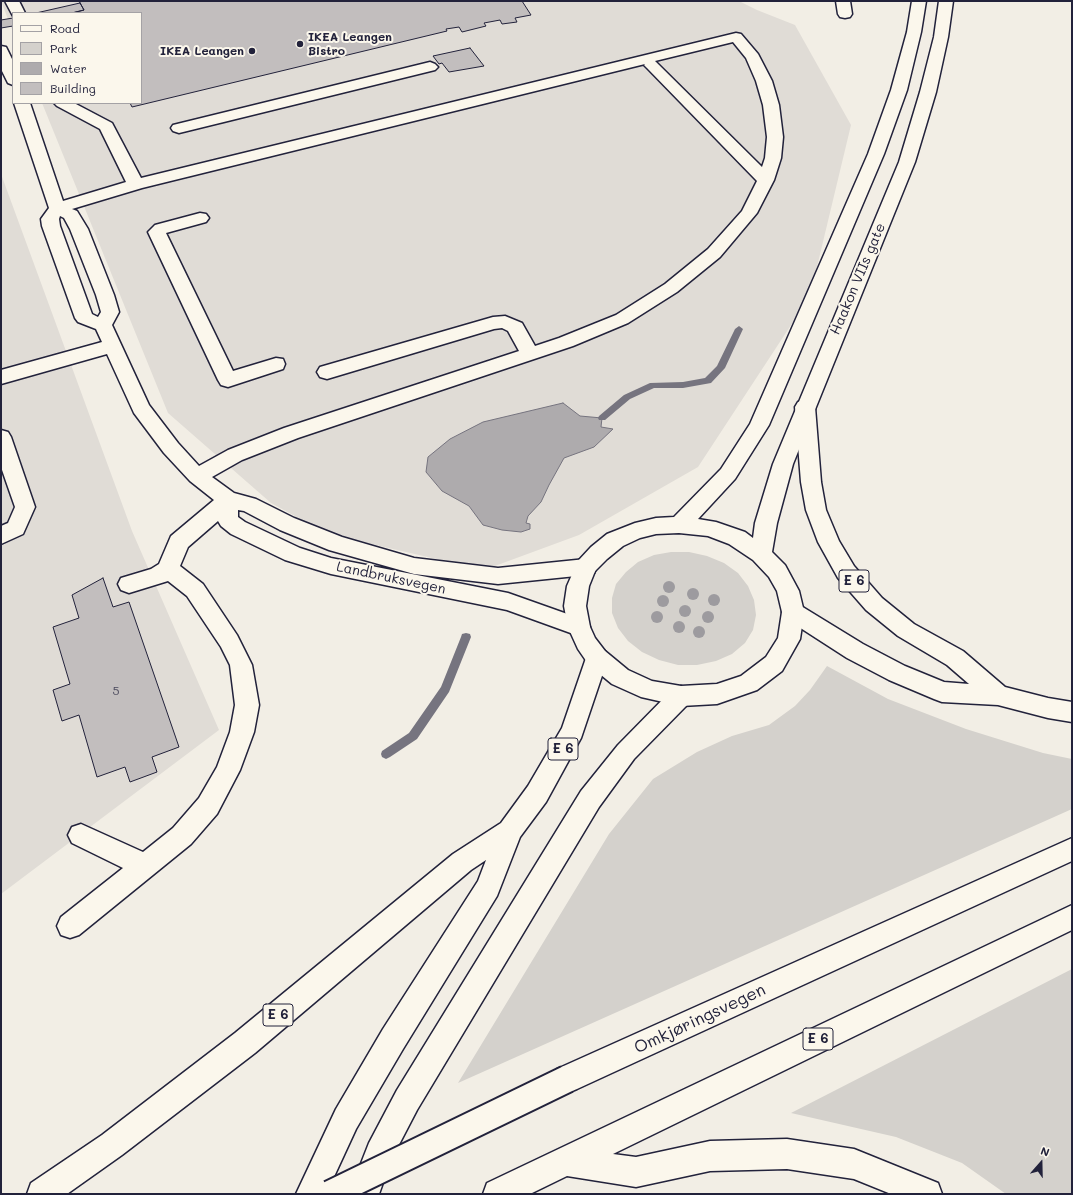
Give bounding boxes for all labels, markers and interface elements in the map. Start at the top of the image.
legend [12,12,142,104]
text: Road [50,20,80,36]
place label: IKEA Leangen Bistro [308,30,392,58]
marker: IKEA Leangen Bistro [295,39,305,49]
text: Park [50,40,77,56]
place label: IKEA Leangen [160,44,244,58]
marker: IKEA Leangen [247,46,257,56]
text: Water [50,60,87,76]
text: Building [50,80,96,96]
street label: Haakon VIIs gate [827,221,889,337]
street label: Landbruksvegen [335,558,447,598]
road number: E 6 [839,570,869,592]
house number: 5 [113,684,119,698]
road number: E 6 [548,738,578,760]
street label: Omkjøringsvegen [631,980,769,1058]
road number: E 6 [263,1004,293,1026]
road number: E 6 [803,1028,833,1050]
north arrow [1021,1143,1061,1183]
text: N [1039,1143,1052,1160]

